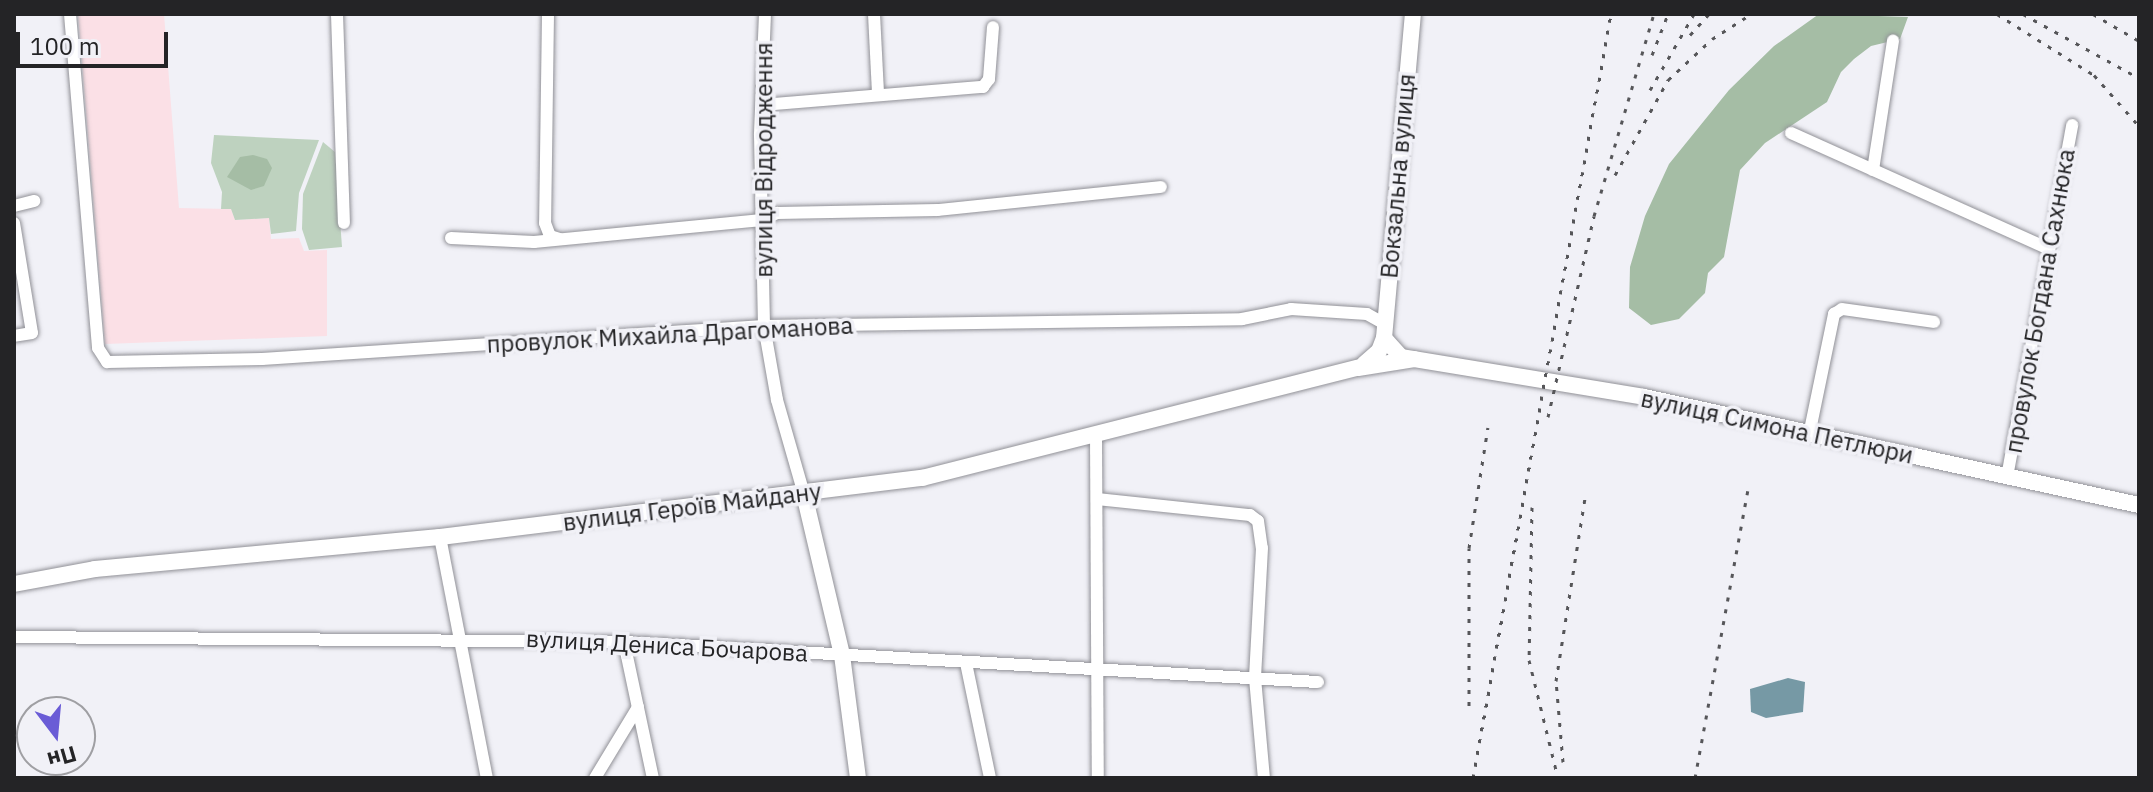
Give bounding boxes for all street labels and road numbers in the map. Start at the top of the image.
street label: вулиця Відродження [750,42,778,278]
street label: Вокзальна вулиця [1375,72,1421,280]
street label: провулок Богдана Сахнюка [1999,147,2081,455]
street label: провулок Михайла Драгоманова [486,311,854,359]
street label: вулиця Симона Петлюри [1638,384,1916,470]
street label: вулиця Героїв Майдану [561,477,823,537]
street label: вулиця Дениса Бочарова [525,624,809,668]

